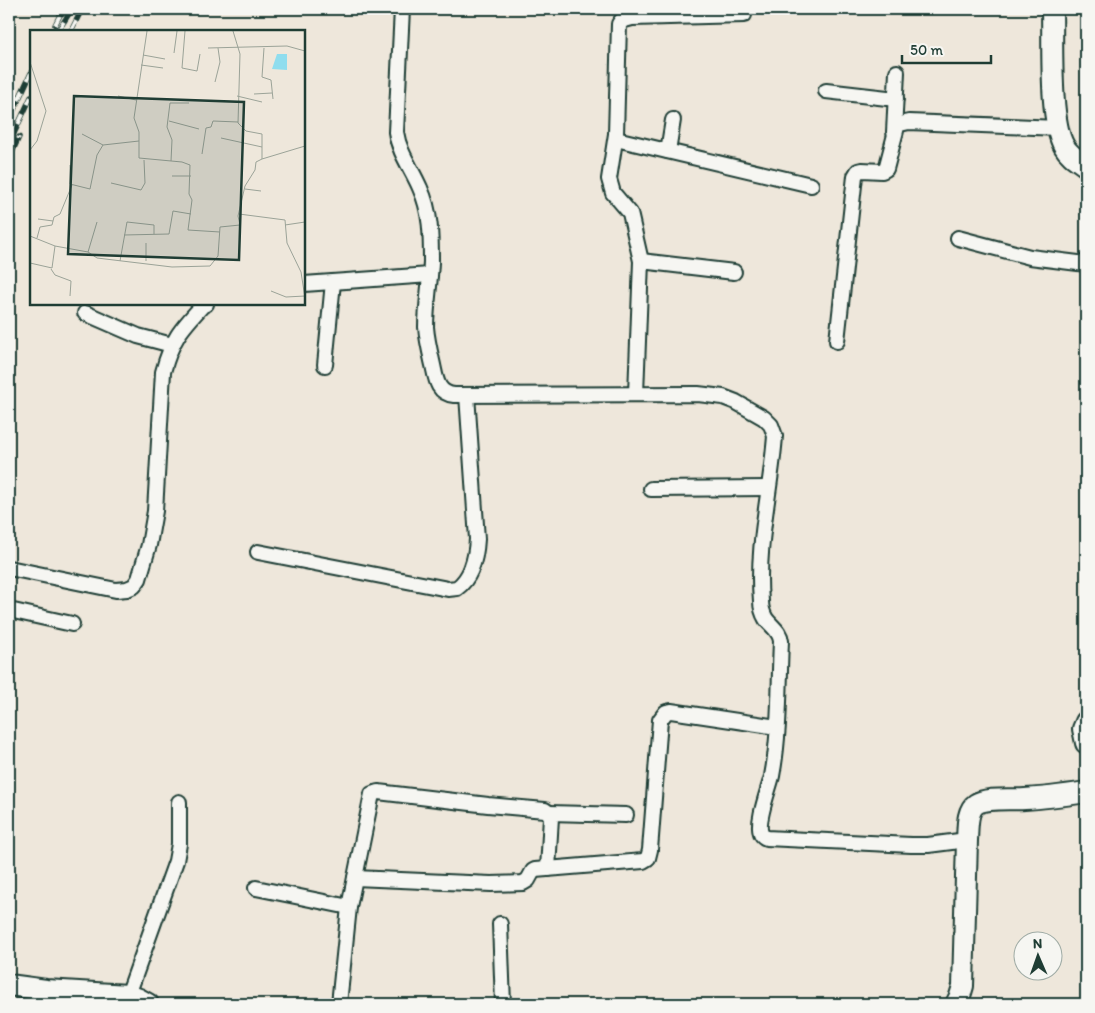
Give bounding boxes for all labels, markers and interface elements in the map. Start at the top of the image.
inset map [30,30,305,305]
scale bar [902,32,991,64]
text: 50 m [910,41,943,59]
north arrow [1012,930,1062,980]
text: N [1033,935,1043,952]

